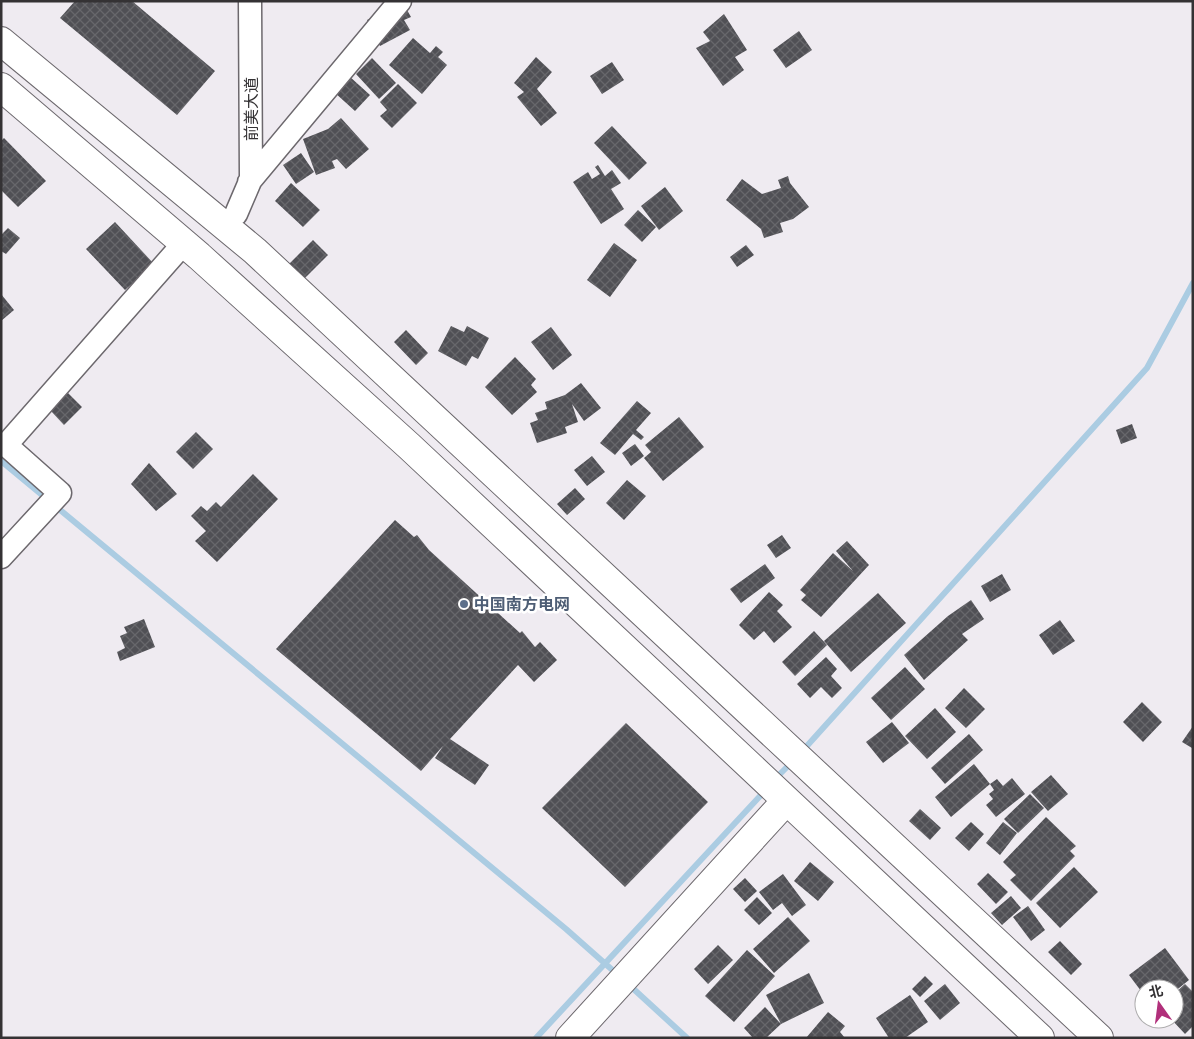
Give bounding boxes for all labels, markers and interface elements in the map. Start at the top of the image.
street label: 前美大道 [240,77,262,141]
place label: 中国南方电网 [474,593,570,615]
marker: 中国南方电网 [458,598,470,610]
north arrow [1134,979,1184,1029]
text: 北 [1147,980,1165,1002]

